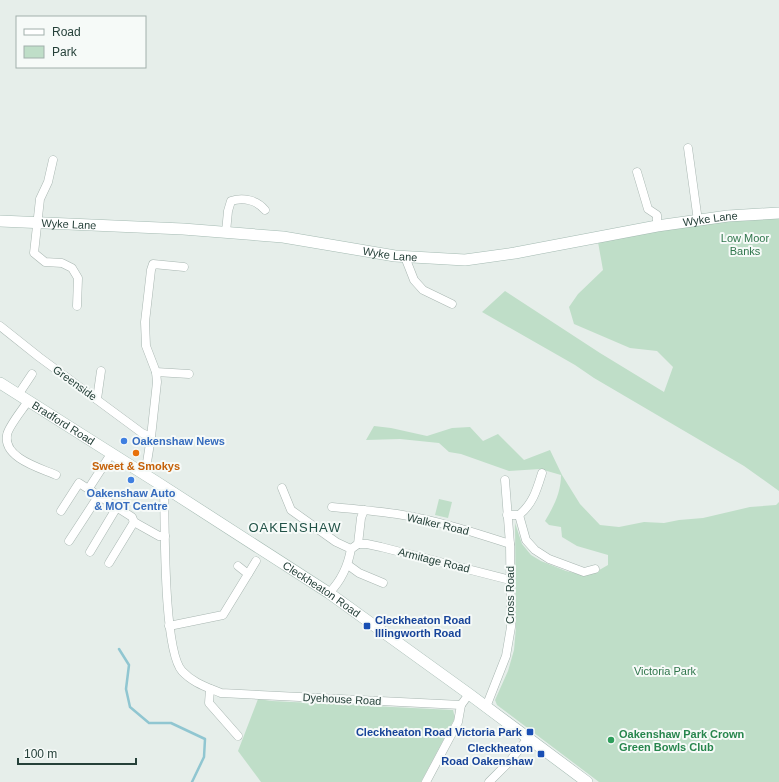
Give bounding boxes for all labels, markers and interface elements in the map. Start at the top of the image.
legend [16,16,146,68]
text: Road [52,25,81,39]
text: Park [52,45,78,59]
street label: Wyke Lane [682,209,738,228]
street label: Wyke Lane [41,217,97,231]
park label: Low Moor Banks [721,232,769,257]
street label: Wyke Lane [362,245,418,263]
street label: Greenside [51,363,99,403]
street label: Bradford Road [30,399,97,447]
place label: Oakenshaw News [132,435,225,447]
marker: Oakenshaw News [119,436,129,446]
marker: Sweet & Smokys [131,448,141,458]
place label: Sweet & Smokys [92,460,180,472]
marker: Oakenshaw Auto & MOT Centre [126,475,136,485]
place label: Oakenshaw Auto & MOT Centre [87,487,176,512]
street label: Walker Road [406,511,470,537]
district label: OAKENSHAW [248,520,342,535]
street label: Armitage Road [397,545,471,575]
street label: Cleckheaton Road [281,559,363,620]
street label: Cross Road [504,566,516,624]
place label: Cleckheaton Road Illingworth Road [375,614,471,639]
marker: Cleckheaton Road Illingworth Road [362,621,372,631]
park label: Victoria Park [634,665,697,677]
street label: Dyehouse Road [302,691,382,707]
place label: Cleckheaton Road Victoria Park [356,726,523,738]
marker: Cleckheaton Road Victoria Park [525,727,535,737]
place label: Oakenshaw Park Crown Green Bowls Club [619,728,745,753]
marker: Oakenshaw Park Crown Green Bowls Club [606,735,616,745]
scale bar [18,740,136,766]
place label: Cleckheaton Road Oakenshaw [441,742,533,767]
text: 100 m [24,747,57,761]
marker: Cleckheaton Road Oakenshaw [536,749,546,759]

